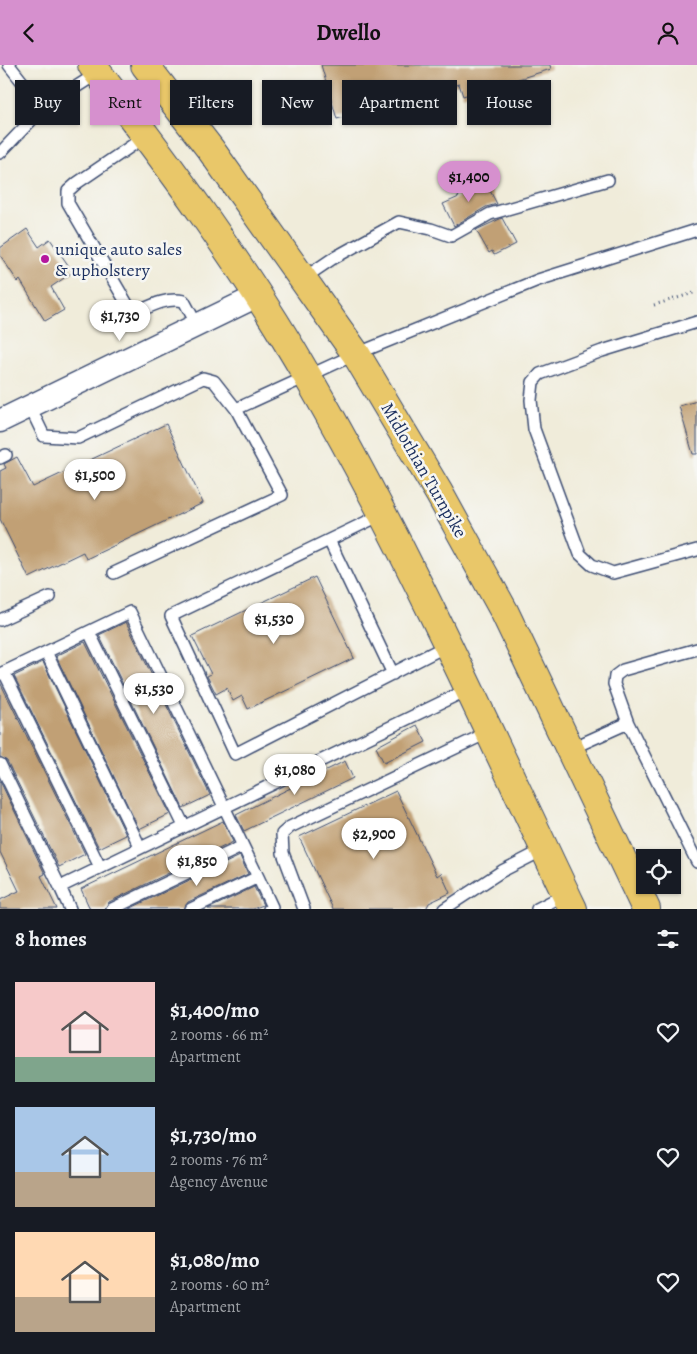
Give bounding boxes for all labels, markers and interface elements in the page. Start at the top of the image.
text: Dwello [316,18,381,48]
icon: back [15,19,43,47]
icon: person [654,19,682,47]
chip: Buy [15,80,80,125]
chip: Rent [90,80,160,125]
chip: Filters [170,80,252,125]
chip: New [262,80,332,125]
chip: Apartment [342,80,457,125]
chip: House [467,80,551,125]
pin: $1,400 [428,161,510,203]
text: $1,400 [448,166,490,188]
place label: unique auto sales & upholstery [55,237,182,282]
marker: unique auto sales & upholstery [39,253,51,265]
pin: $1,730 [79,299,161,342]
text: $1,730 [100,305,140,327]
street label: Midlothian Turnpike [375,398,473,542]
pin: $1,500 [54,459,136,501]
text: $1,500 [75,464,115,486]
pin: $1,530 [233,603,315,645]
text: $1,530 [254,608,294,630]
pin: $1,530 [113,673,195,715]
text: $1,530 [134,678,174,700]
pin: $1,080 [254,753,336,796]
text: $1,080 [274,759,316,781]
pin: $2,900 [333,817,415,860]
text: $2,900 [353,823,396,845]
pin: $1,850 [156,845,238,887]
map controls [636,849,681,894]
button: locate [636,849,681,894]
text: $1,850 [177,850,217,872]
text: 8 homes [15,925,87,953]
icon: filters [654,925,682,953]
text: $1,400/mo [170,996,259,1024]
icon: home [55,1002,115,1062]
icon: heart [654,1018,682,1046]
text: 2 rooms · 66 m² [170,1024,268,1046]
text: Apartment [170,1046,241,1068]
text: $1,730/mo [170,1121,257,1149]
icon: home [55,1127,115,1187]
icon: heart [654,1143,682,1171]
text: 2 rooms · 76 m² [170,1149,268,1171]
text: Agency Avenue [170,1171,268,1193]
text: $1,080/mo [170,1246,260,1274]
icon: home [55,1252,115,1312]
icon: heart [654,1268,682,1296]
text: 2 rooms · 60 m² [170,1274,270,1296]
text: Apartment [170,1296,241,1318]

